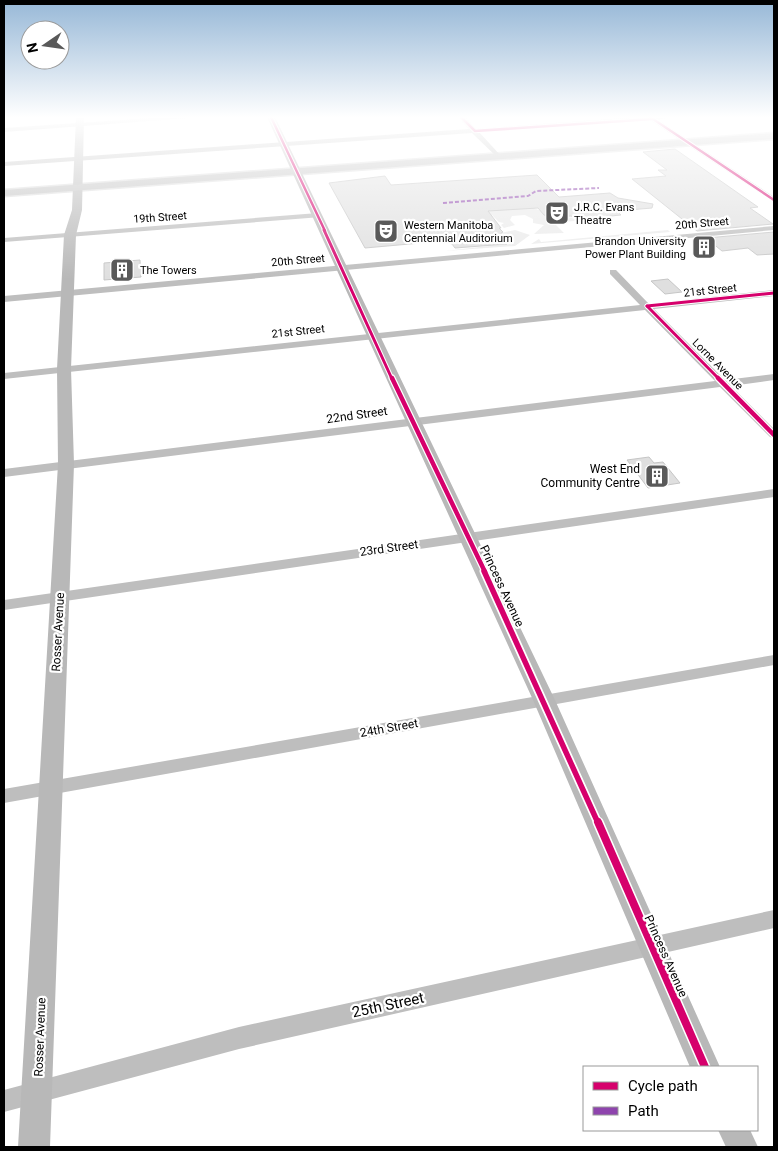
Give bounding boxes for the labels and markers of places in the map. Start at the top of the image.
theatre icon: J.R.C. Evans Theatre [544,200,570,226]
place label: J.R.C. Evans Theatre [574,201,635,227]
theatre icon: Western Manitoba Centennial Auditorium [373,218,399,244]
place label: Western Manitoba Centennial Auditorium [404,219,513,245]
building icon: Brandon University Power Plant Building [691,234,717,260]
place label: Brandon University Power Plant Building [585,235,687,261]
building icon: The Towers [109,257,135,283]
place label: The Towers [140,264,197,277]
place label: West End Community Centre [541,462,640,490]
building icon: West End Community Centre [644,463,670,489]

